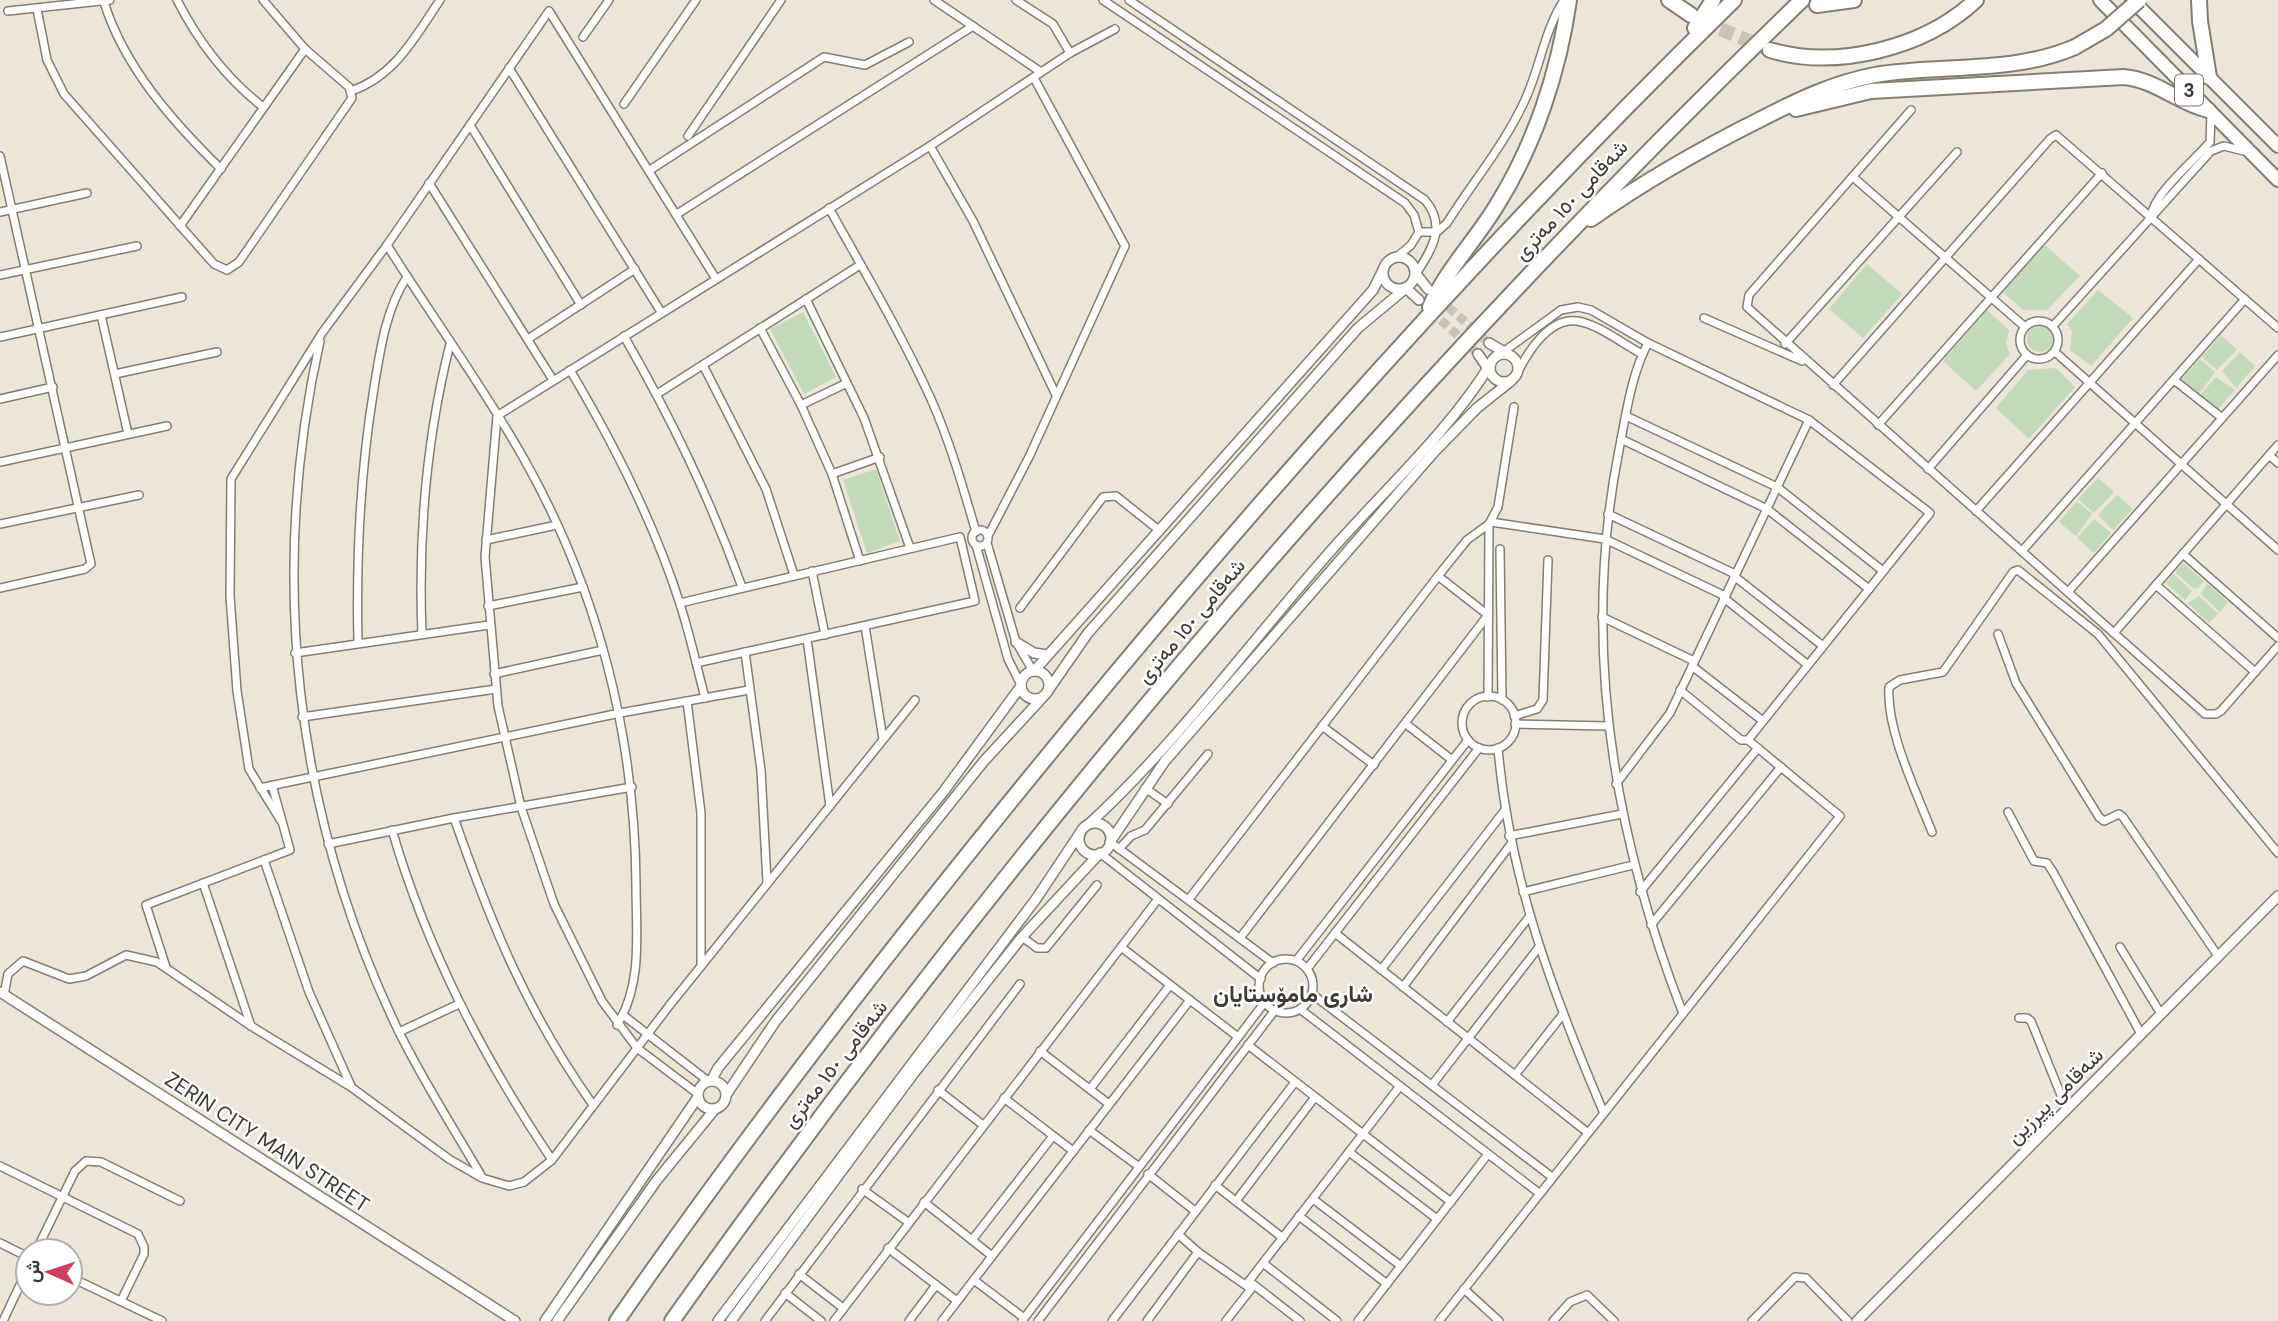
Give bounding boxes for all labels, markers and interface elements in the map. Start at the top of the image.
road number: 3 [2175,74,2203,106]
street label: شەقامی ١٥٠ مەتری [1508,134,1634,266]
street label: شەقامی ١٥٠ مەتری [1130,552,1252,690]
district label: شاری مامۆستایان [1213,979,1373,1009]
street label: شەقامی ١٥٠ مەتری [776,994,894,1134]
street label: شەقامی پیرزین [2000,1041,2110,1151]
street label: ZERIN CITY MAIN STREET [159,1065,375,1219]
north arrow [14,1237,84,1307]
text: ش [19,1259,46,1283]

